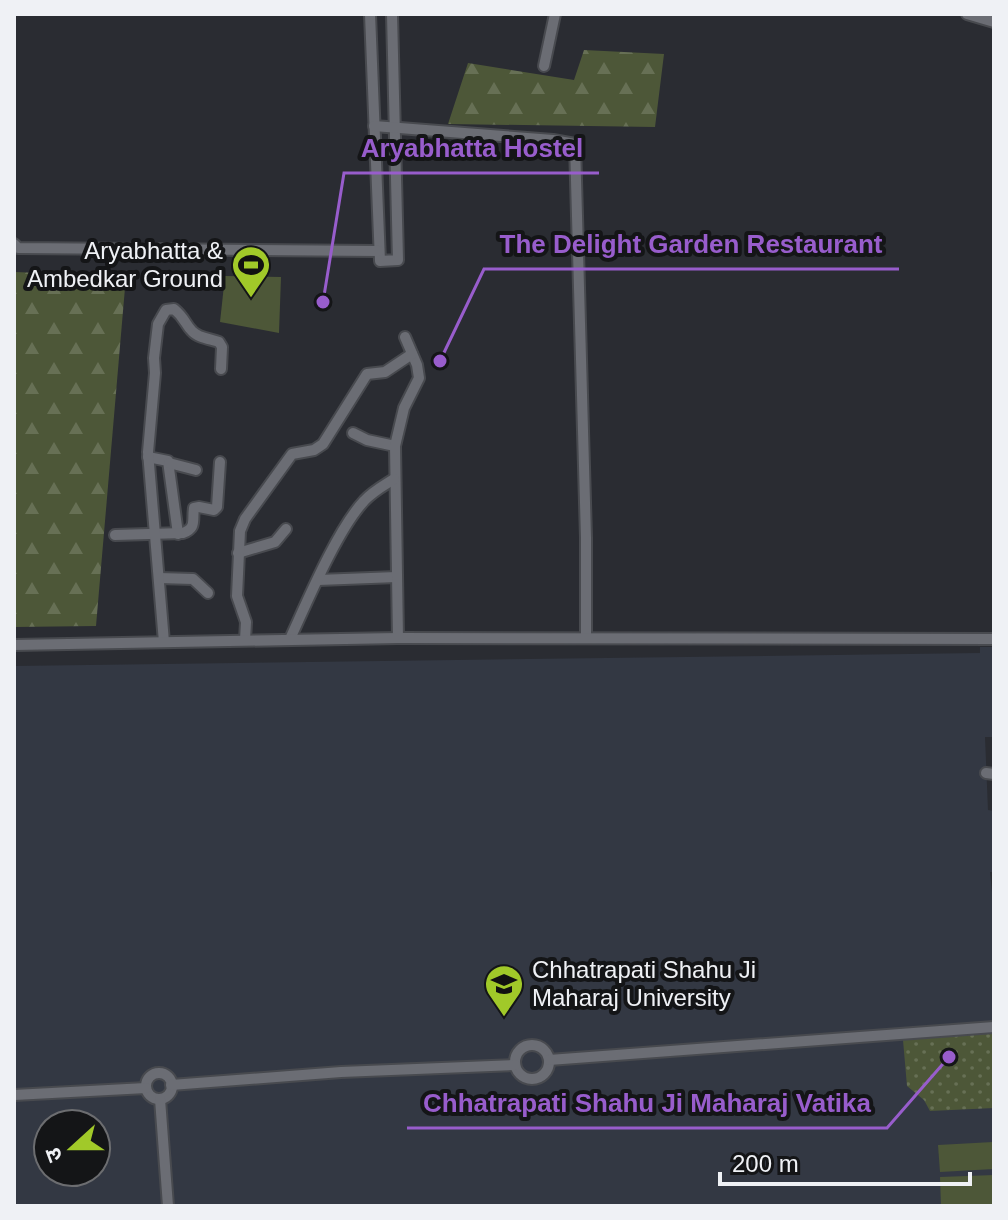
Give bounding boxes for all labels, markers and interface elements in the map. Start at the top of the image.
callout: Aryabhatta Hostel [344,123,599,173]
text: Aryabhatta Hostel [361,133,583,163]
callout: The Delight Garden Restaurant [484,219,899,269]
text: The Delight Garden Restaurant [500,229,883,259]
place label: Aryabhatta & Ambedkar Ground [27,237,223,292]
sports icon: Aryabhatta & Ambedkar Ground [230,244,272,299]
place label: Chhatrapati Shahu Ji Maharaj University [532,956,756,1011]
school or university icon: Chhatrapati Shahu Ji Maharaj University [483,963,525,1018]
callout: Chhatrapati Shahu Ji Maharaj Vatika [407,1078,887,1128]
text: Chhatrapati Shahu Ji Maharaj Vatika [423,1088,871,1118]
north arrow [32,1108,112,1188]
scale bar [720,1136,970,1186]
text: उ [39,1143,68,1165]
text: 200 m [732,1150,799,1177]

